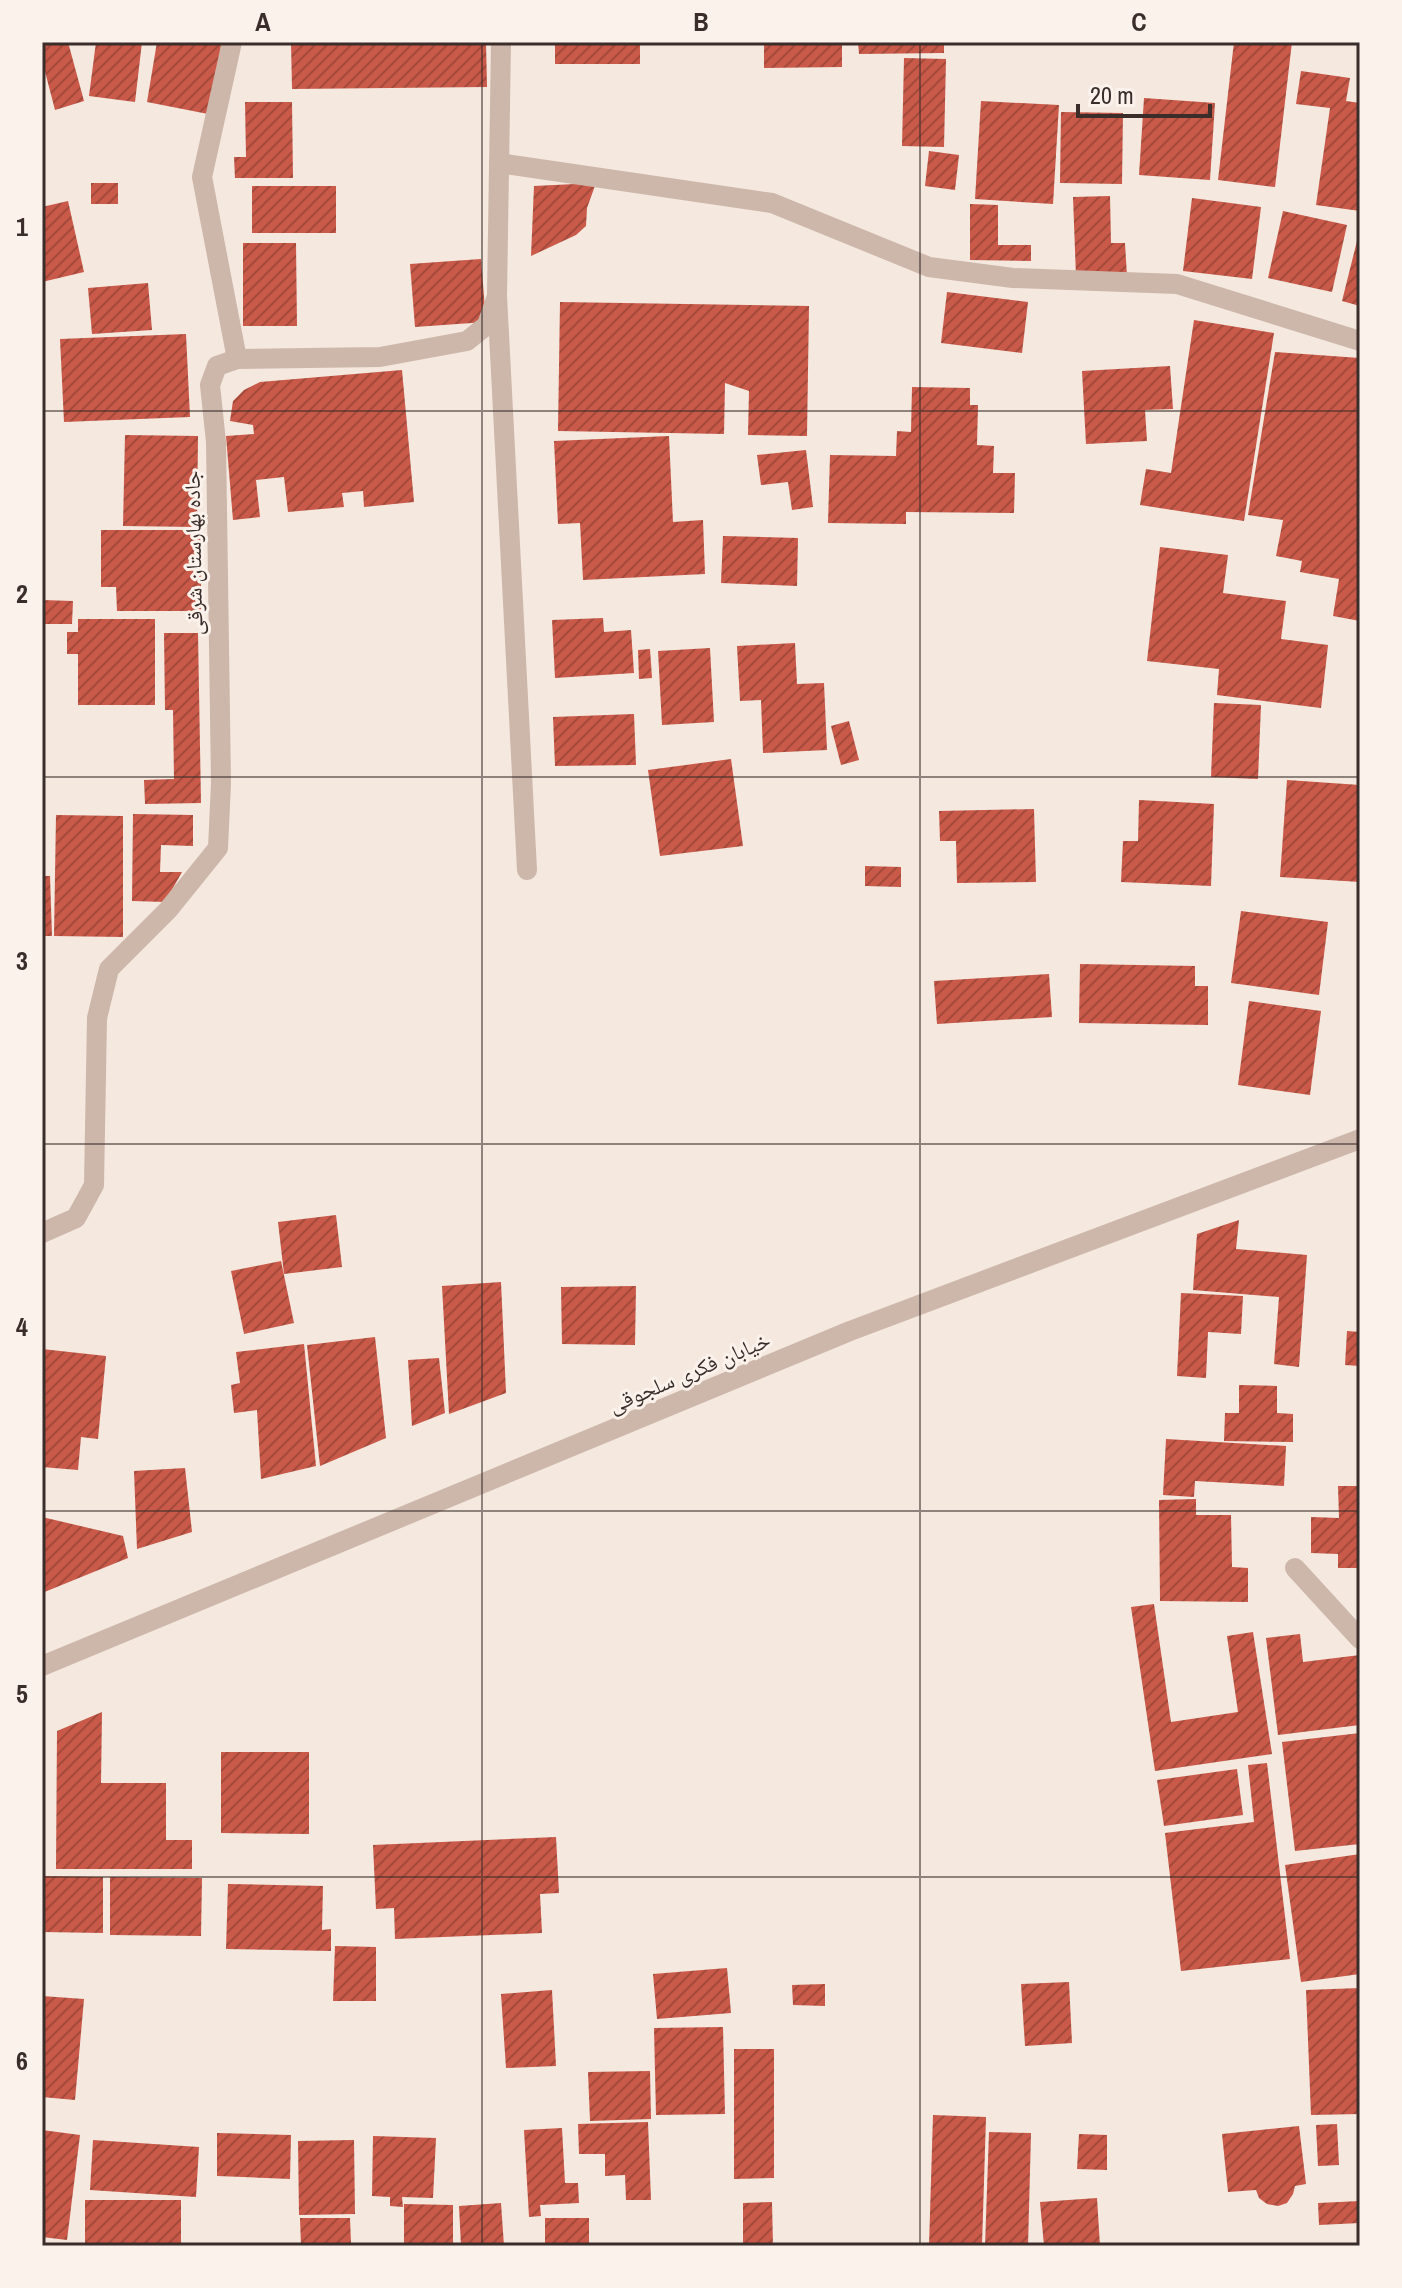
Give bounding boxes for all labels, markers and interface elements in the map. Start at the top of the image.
text: A [255,4,271,39]
text: B [693,4,709,39]
text: C [1131,4,1147,39]
scale bar [1078,68,1210,118]
text: 20 m [1090,79,1134,111]
text: 1 [16,209,28,244]
street label: جاده بهارستان شرقی [177,470,209,636]
text: 2 [16,576,28,611]
text: 3 [16,943,28,978]
text: 4 [16,1309,28,1344]
street label: خیابان فکری سلجوقی [604,1324,774,1420]
text: 5 [16,1676,28,1711]
text: 6 [16,2043,28,2078]

